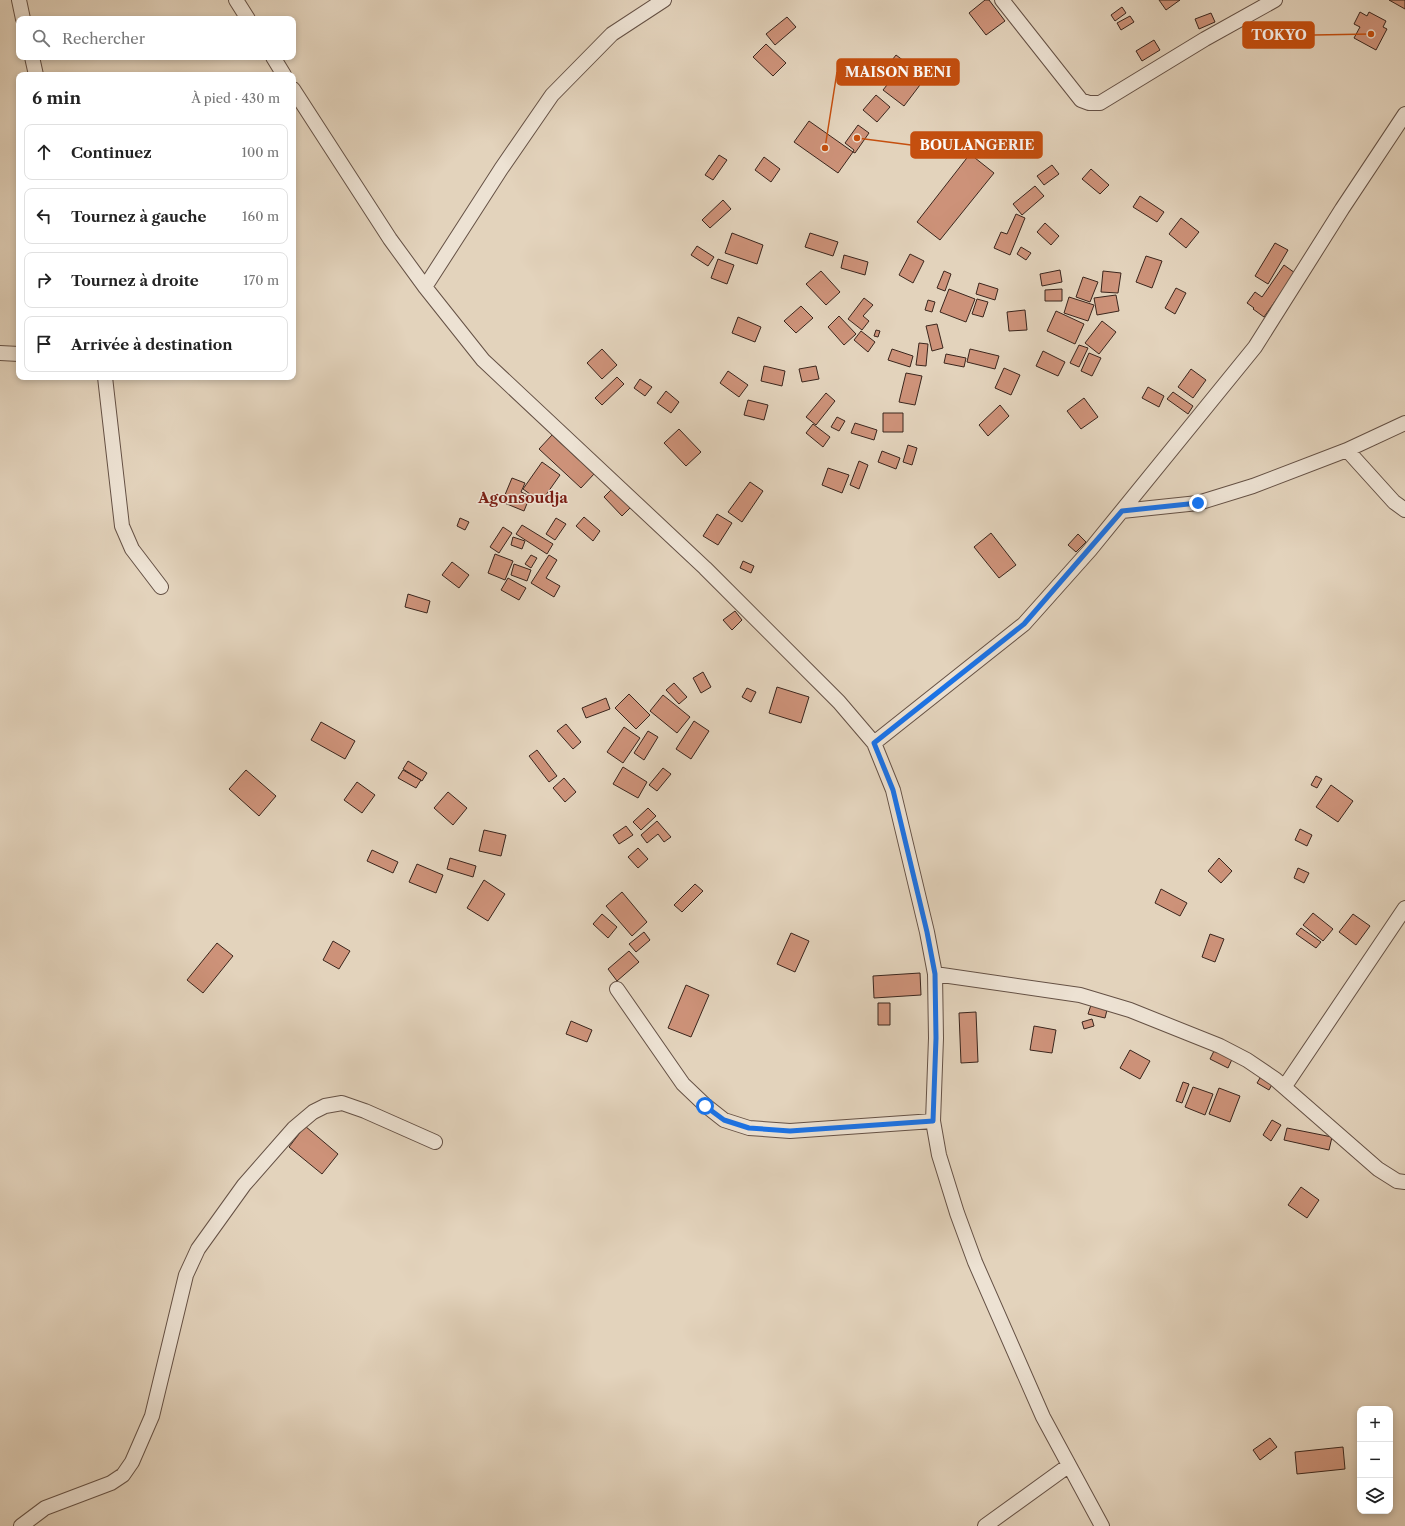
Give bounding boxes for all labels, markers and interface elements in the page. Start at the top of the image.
search box [16,16,296,60]
callout: TOKYO [1243,22,1314,48]
text: TOKYO [1251,26,1307,44]
icon: search [30,27,52,49]
text: Rechercher [62,29,145,48]
callout: MAISON BENI [837,59,959,85]
text: MAISON BENI [845,63,951,81]
text: 6 min [32,88,81,108]
text: À pied · 430 m [191,90,280,106]
callout: BOULANGERIE [911,132,1042,158]
text: BOULANGERIE [919,136,1035,154]
icon: ahead [33,141,55,163]
text: Continuez [71,143,152,162]
text: 100 m [241,144,279,160]
icon: left [33,205,55,227]
text: Tournez à gauche [71,207,207,226]
text: 160 m [242,208,279,224]
icon: right [33,269,55,291]
text: Tournez à droite [71,271,199,290]
text: 170 m [243,272,279,288]
icon: arrive [33,333,55,355]
text: Arrivée à destination [71,335,233,354]
district label: Agonsoudja [477,488,568,507]
route end [1189,494,1207,512]
route start [696,1097,714,1115]
map controls [1357,1406,1393,1514]
button: + [1357,1406,1393,1442]
button: − [1357,1442,1393,1478]
button: layers [1357,1478,1393,1514]

